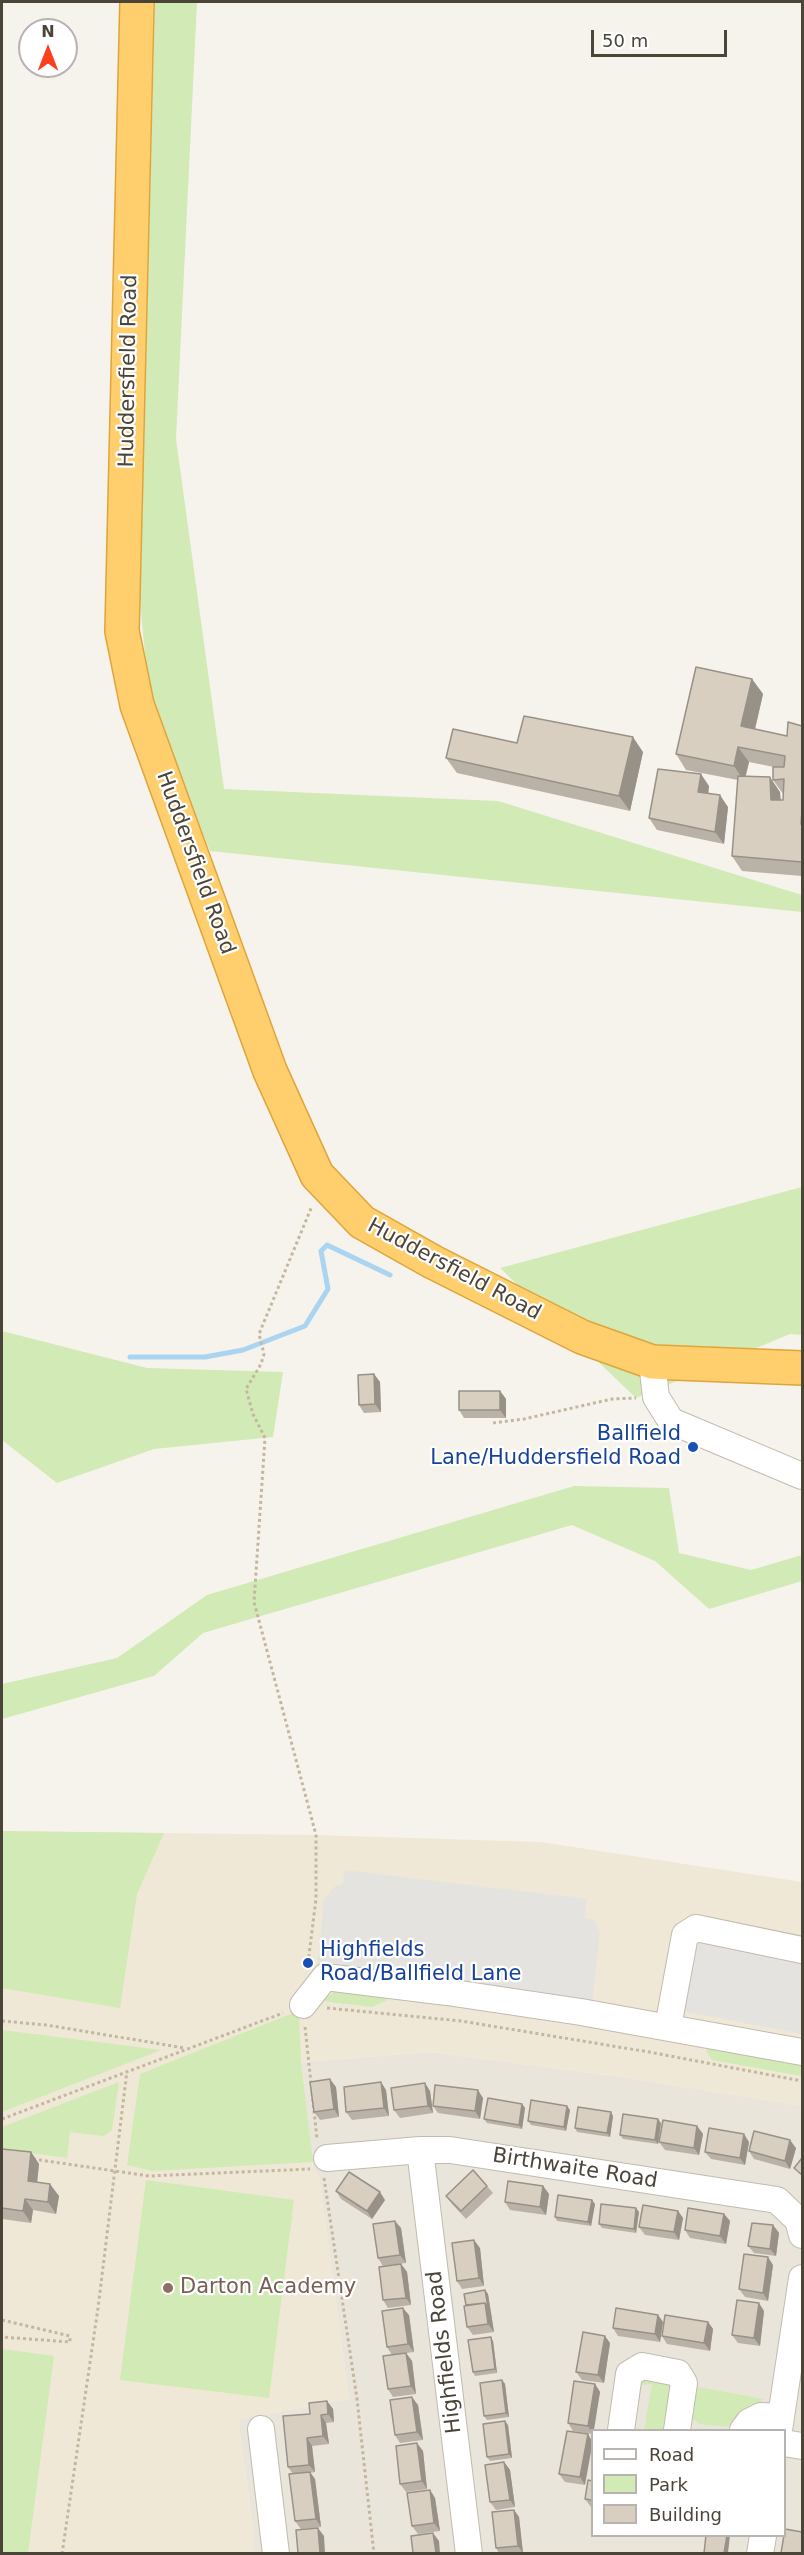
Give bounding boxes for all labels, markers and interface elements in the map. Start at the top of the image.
north arrow [18,18,78,78]
scale bar [594,18,730,56]
text: N [41,22,55,41]
text: 50 m [602,30,648,51]
street label: Huddersfield Road [115,274,143,468]
street label: Huddersfield Road [150,768,240,958]
street label: Huddersfield Road [363,1214,545,1326]
place label: Ballfield Lane/Huddersfield Road [430,1422,681,1472]
marker: Ballfield Lane/Huddersfield Road [686,1440,700,1454]
place label: Highfields Road/Ballfield Lane [320,1938,521,1988]
marker: Highfields Road/Ballfield Lane [301,1956,315,1970]
street label: Birthwaite Road [491,2144,659,2194]
street label: Highfields Road [423,2269,467,2435]
place label: Darton Academy [180,2275,356,2301]
marker: Darton Academy [161,2281,175,2295]
legend [591,2429,786,2537]
text: Road [649,2444,694,2465]
text: Park [649,2474,688,2495]
text: Building [649,2504,722,2525]

